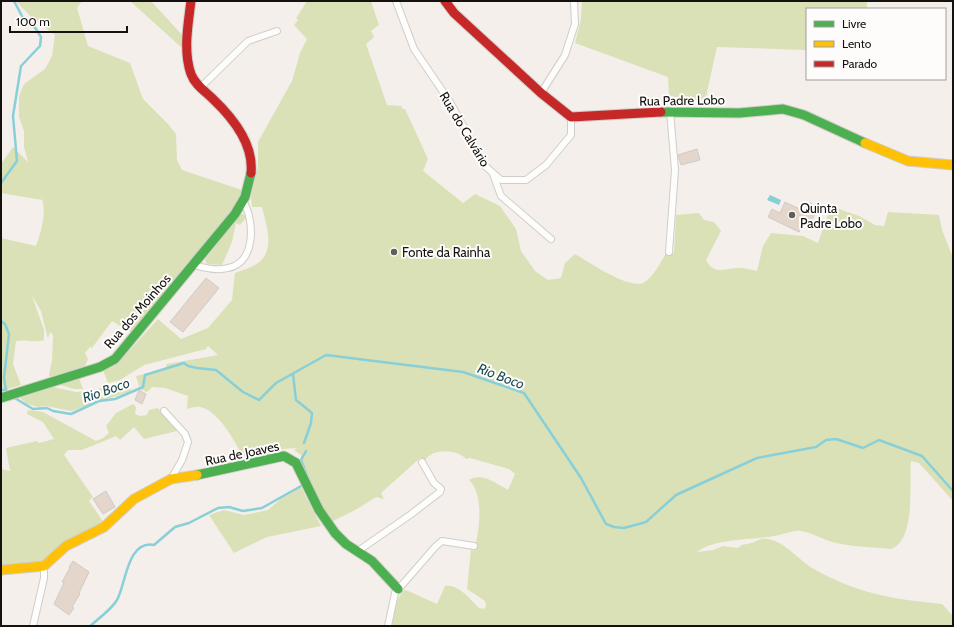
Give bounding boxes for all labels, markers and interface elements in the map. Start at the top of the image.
scale bar [10,8,127,34]
legend [806,8,946,80]
text: 100 m [16,14,50,29]
text: Livre [842,16,866,31]
text: Lento [842,36,872,51]
text: Parado [842,56,878,71]
street label: Rua do Calvário [436,89,494,169]
street label: Rua Padre Lobo [639,91,725,109]
place label: Quinta Padre Lobo [800,200,862,231]
marker: Quinta Padre Lobo [787,210,797,220]
place label: Fonte da Rainha [402,244,491,260]
marker: Fonte da Rainha [389,247,399,257]
street label: Rua dos Moinhos [100,270,174,352]
water label: Rio Boco [475,359,527,393]
water label: Rio Boco [80,374,132,406]
street label: Rua de Joaves [204,437,281,469]

